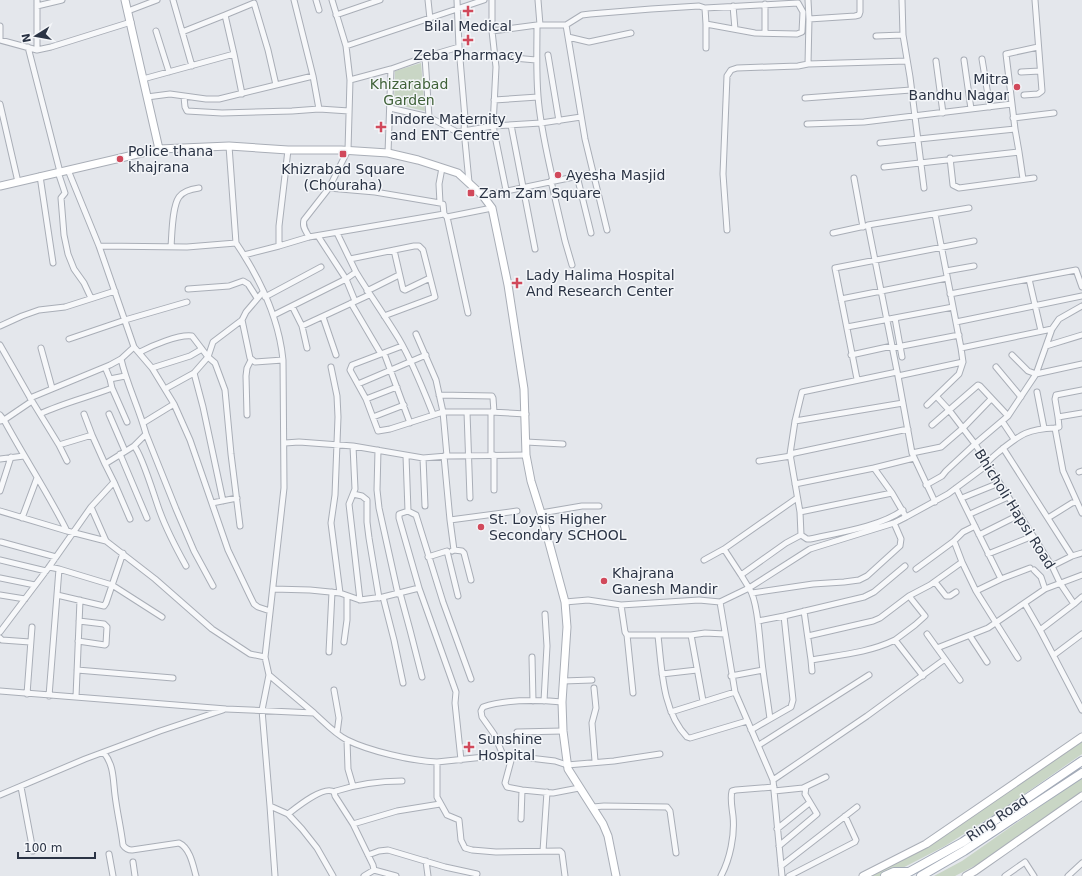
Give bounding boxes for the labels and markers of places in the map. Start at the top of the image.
marker: Bilal Medical [463,6,473,16]
place label: Bilal Medical [424,18,512,34]
marker: Zeba Pharmacy [463,35,473,45]
place label: Zeba Pharmacy [413,47,523,63]
place label: Mitra Bandhu Nagar [909,71,1009,103]
marker: Mitra Bandhu Nagar [1012,82,1022,92]
place label: Indore Maternity and ENT Centre [390,111,506,143]
marker: Indore Maternity and ENT Centre [375,121,387,133]
place label: Police thana khajrana [128,143,213,175]
marker: Khizrabad Square (Chouraha) [338,149,348,159]
marker: Police thana khajrana [115,154,125,164]
place label: Khizrabad Square (Chouraha) [281,161,405,193]
place label: Ayesha Masjid [566,167,665,183]
marker: Ayesha Masjid [553,170,563,180]
place label: Zam Zam Square [479,185,601,201]
marker: Zam Zam Square [466,188,476,198]
place label: Lady Halima Hospital And Research Center [526,267,675,299]
marker: Lady Halima Hospital And Research Center [511,277,523,289]
place label: St. Loysis Higher Secondary SCHOOL [489,511,627,543]
marker: St. Loysis Higher Secondary SCHOOL [476,522,486,532]
place label: Khajrana Ganesh Mandir [612,565,718,597]
marker: Khajrana Ganesh Mandir [599,576,609,586]
place label: Sunshine Hospital [478,731,542,763]
marker: Sunshine Hospital [463,741,475,753]

